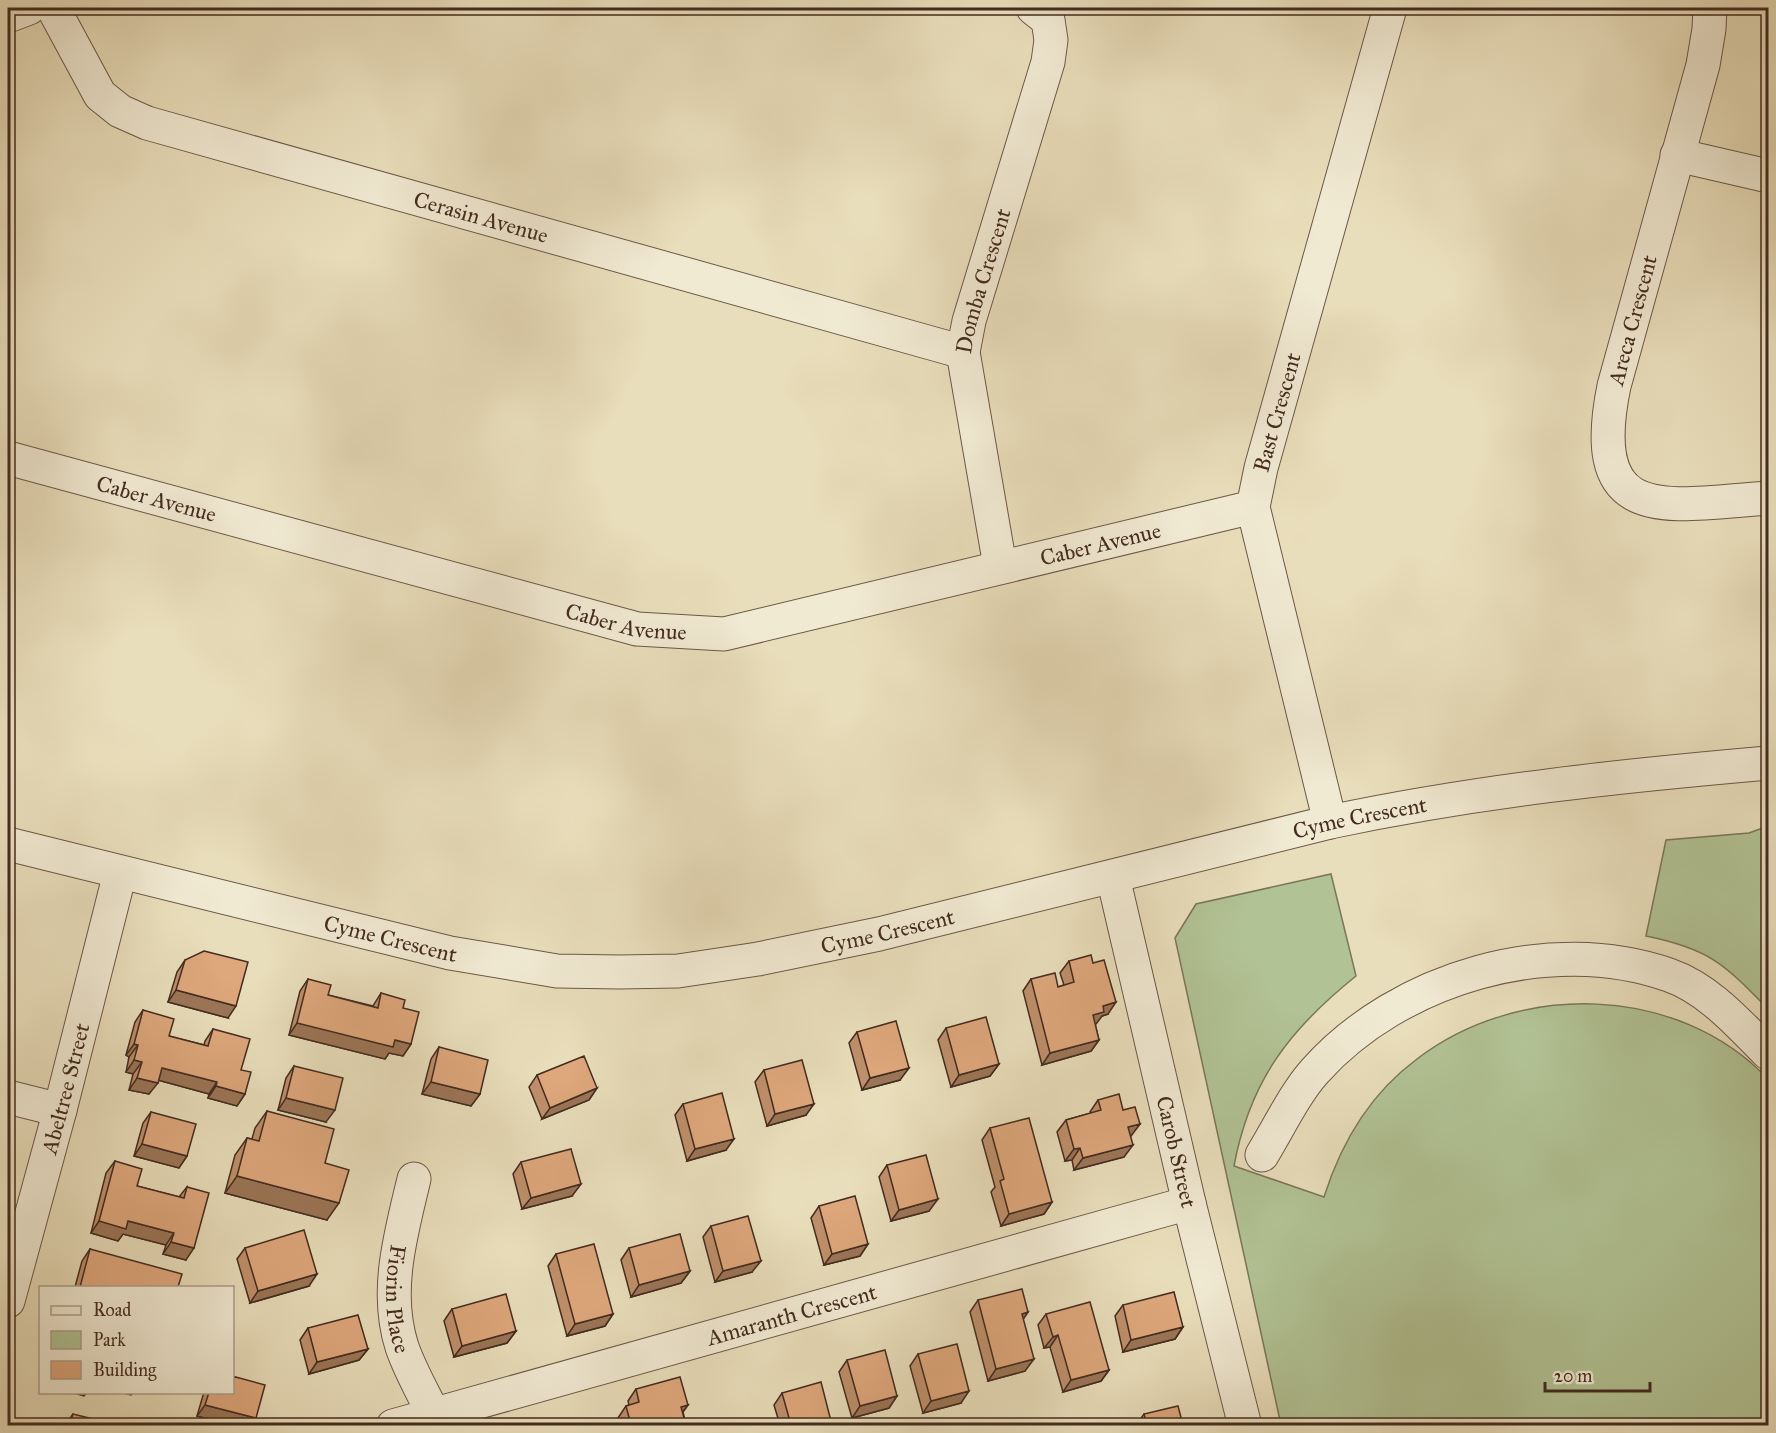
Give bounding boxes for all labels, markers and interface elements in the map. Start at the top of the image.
street label: Cerasin Avenue [411,186,551,249]
street label: Domba Crescent [950,205,1017,356]
street label: Areca Crescent [1602,252,1663,389]
street label: Bast Crescent [1248,349,1307,475]
street label: Caber Avenue [93,470,219,528]
street label: Caber Avenue [1037,517,1164,572]
street label: Caber Avenue [562,597,687,646]
street label: Cyme Crescent [1290,791,1429,845]
street label: Cyme Crescent [818,903,957,960]
street label: Cyme Crescent [321,909,459,968]
street label: Abeltree Street [35,1020,96,1158]
street label: Carob Street [1150,1093,1203,1211]
street label: Fiorin Place [380,1243,416,1357]
street label: Amaranth Crescent [703,1278,880,1352]
legend [39,1286,234,1394]
text: Road [93,1299,131,1321]
text: Park [93,1329,126,1351]
scale bar [1545,1355,1650,1393]
text: Building [93,1359,157,1382]
text: 20 m [1554,1365,1592,1387]

